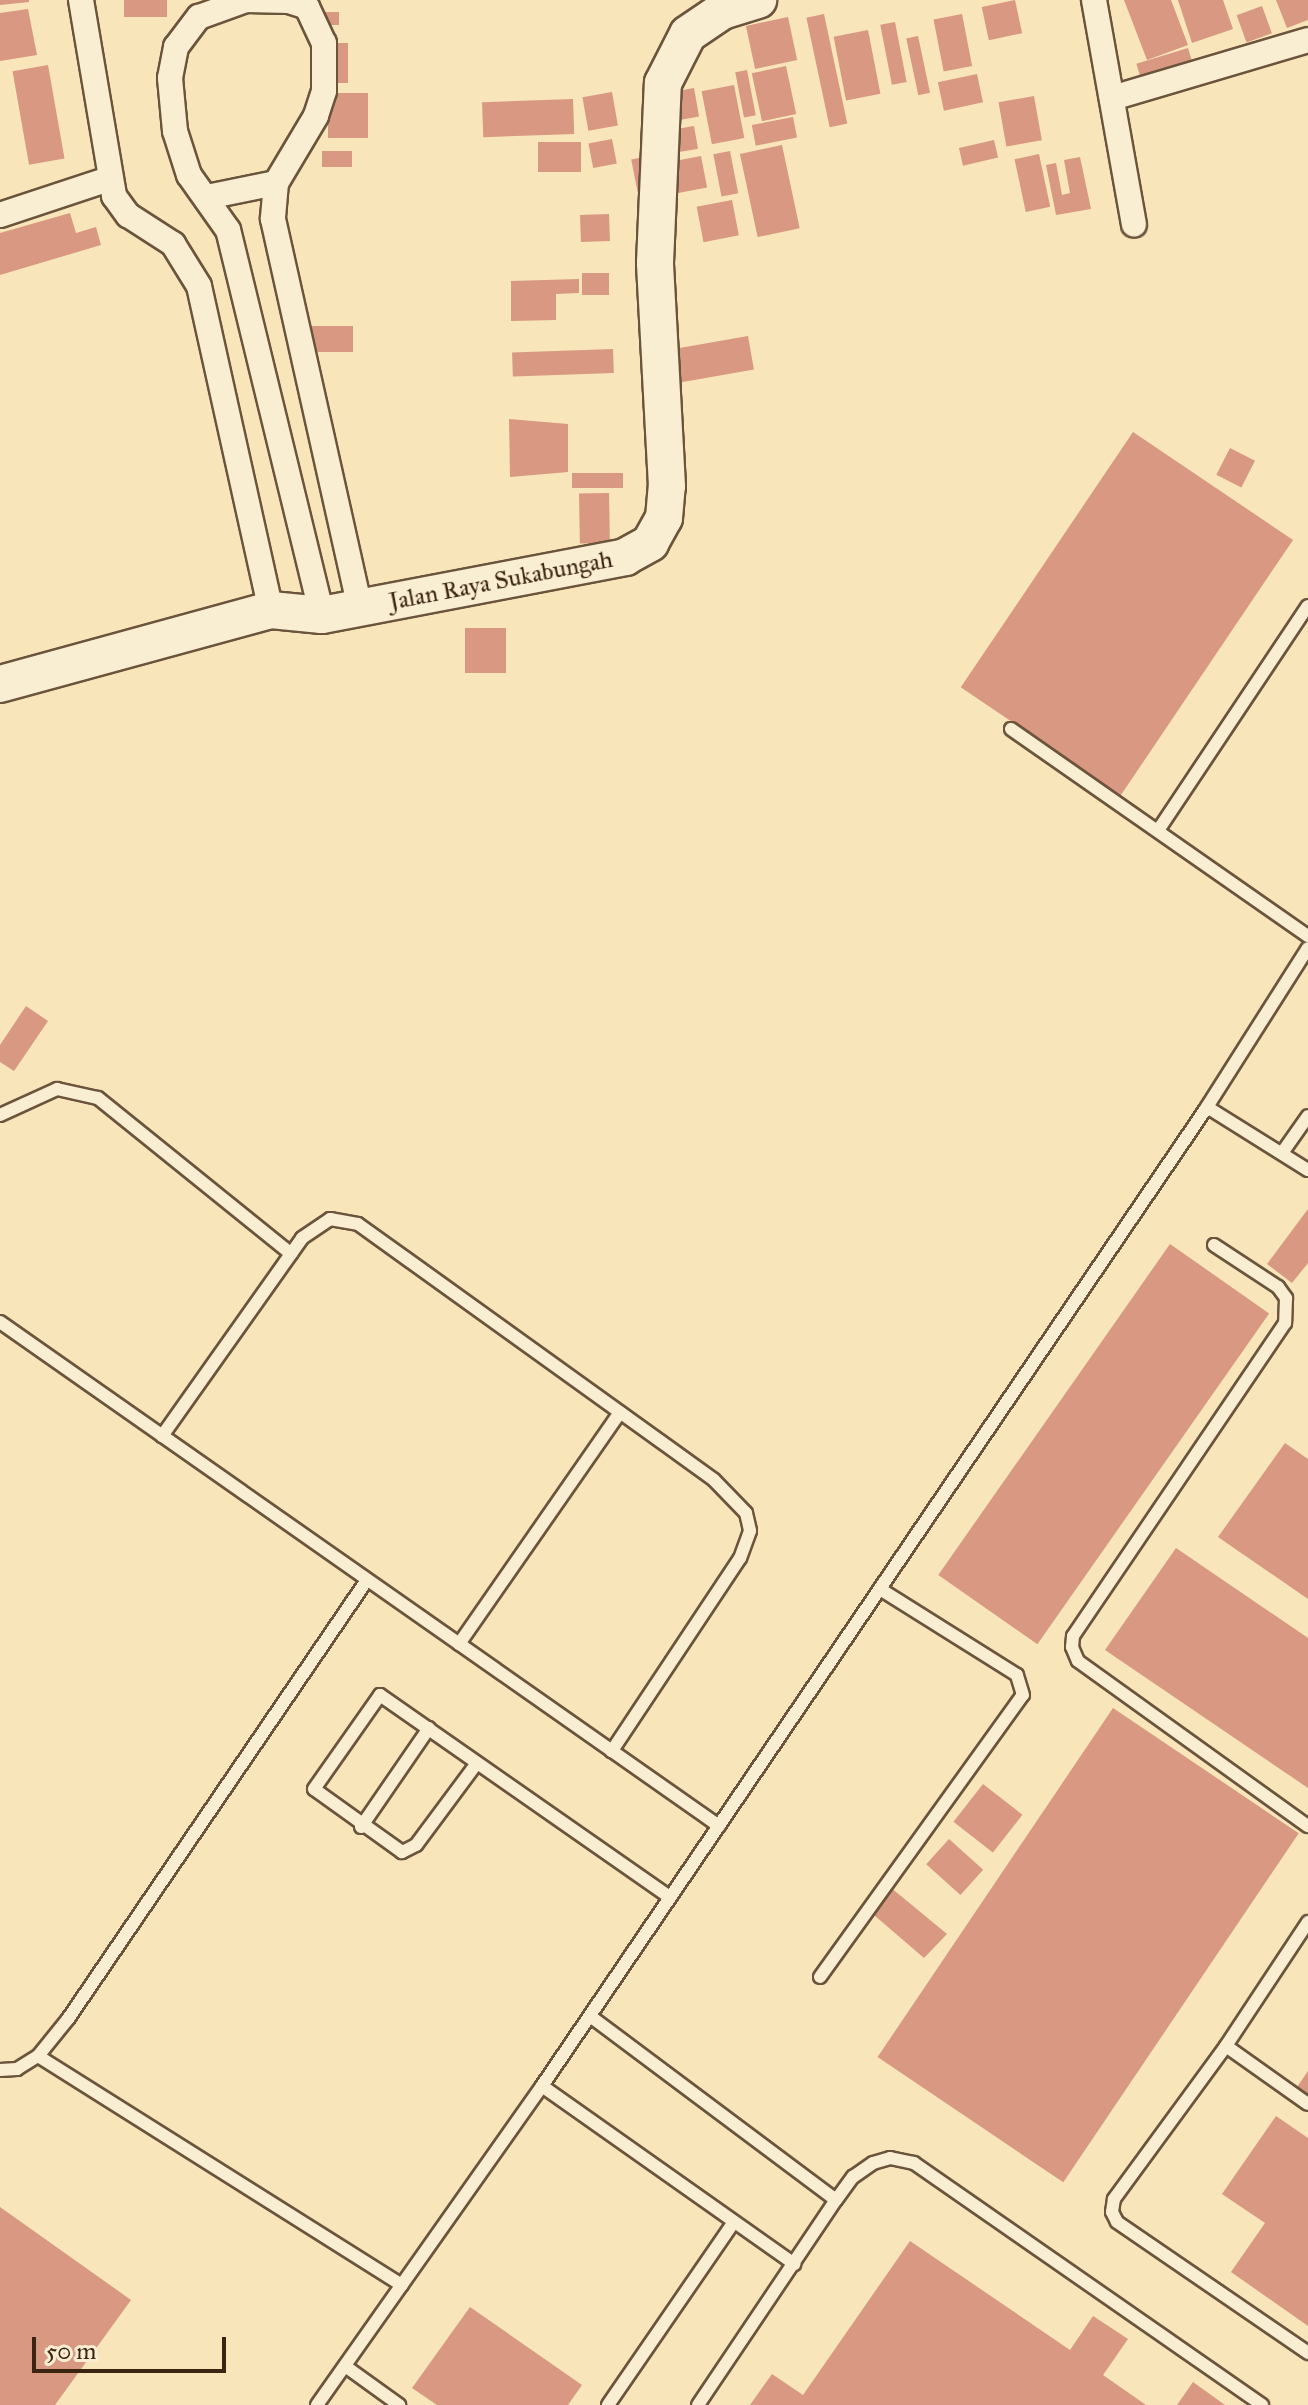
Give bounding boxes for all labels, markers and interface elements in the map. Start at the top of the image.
street label: Jalan Raya Sukabungah [387,545,615,617]
scale bar [36,2321,230,2371]
text: 50 m [46,2336,96,2366]

